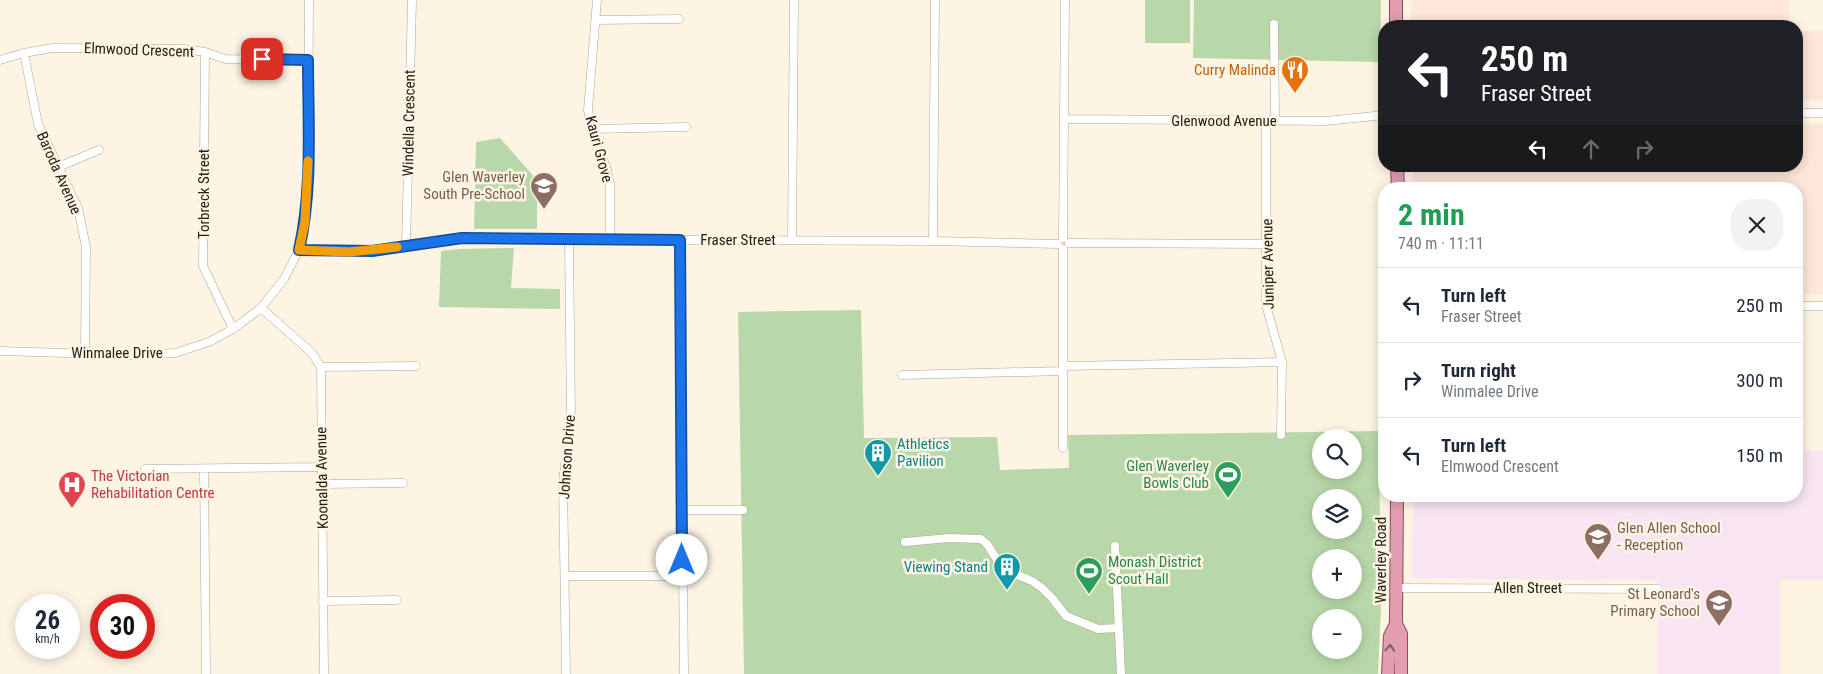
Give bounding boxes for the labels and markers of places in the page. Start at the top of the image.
pin [241,38,283,80]
restaurant icon: Curry Malinda [1280,55,1310,94]
place label: Curry Malinda [1194,61,1276,79]
place label: Glen Waverley South Pre-School [423,168,525,203]
school or university icon: Glen Waverley South Pre-School [529,171,559,210]
place label: Athletics Pavilion [897,435,949,470]
building icon: Athletics Pavilion [863,438,893,477]
place label: Glen Waverley Bowls Club [1126,457,1209,492]
sports icon: Glen Waverley Bowls Club [1213,460,1243,499]
place label: The Victorian Rehabilitation Centre [91,467,215,502]
hospital icon: The Victorian Rehabilitation Centre [57,470,87,509]
place label: Glen Allen School - Reception [1617,519,1721,554]
school or university icon: Glen Allen School - Reception [1583,522,1613,561]
building icon: Viewing Stand [992,552,1022,591]
place label: Monash District Scout Hall [1108,553,1202,588]
sports icon: Monash District Scout Hall [1074,556,1104,595]
place label: Viewing Stand [904,558,988,576]
place label: St Leonard's Primary School [1610,585,1700,620]
school or university icon: St Leonard's Primary School [1704,588,1734,627]

